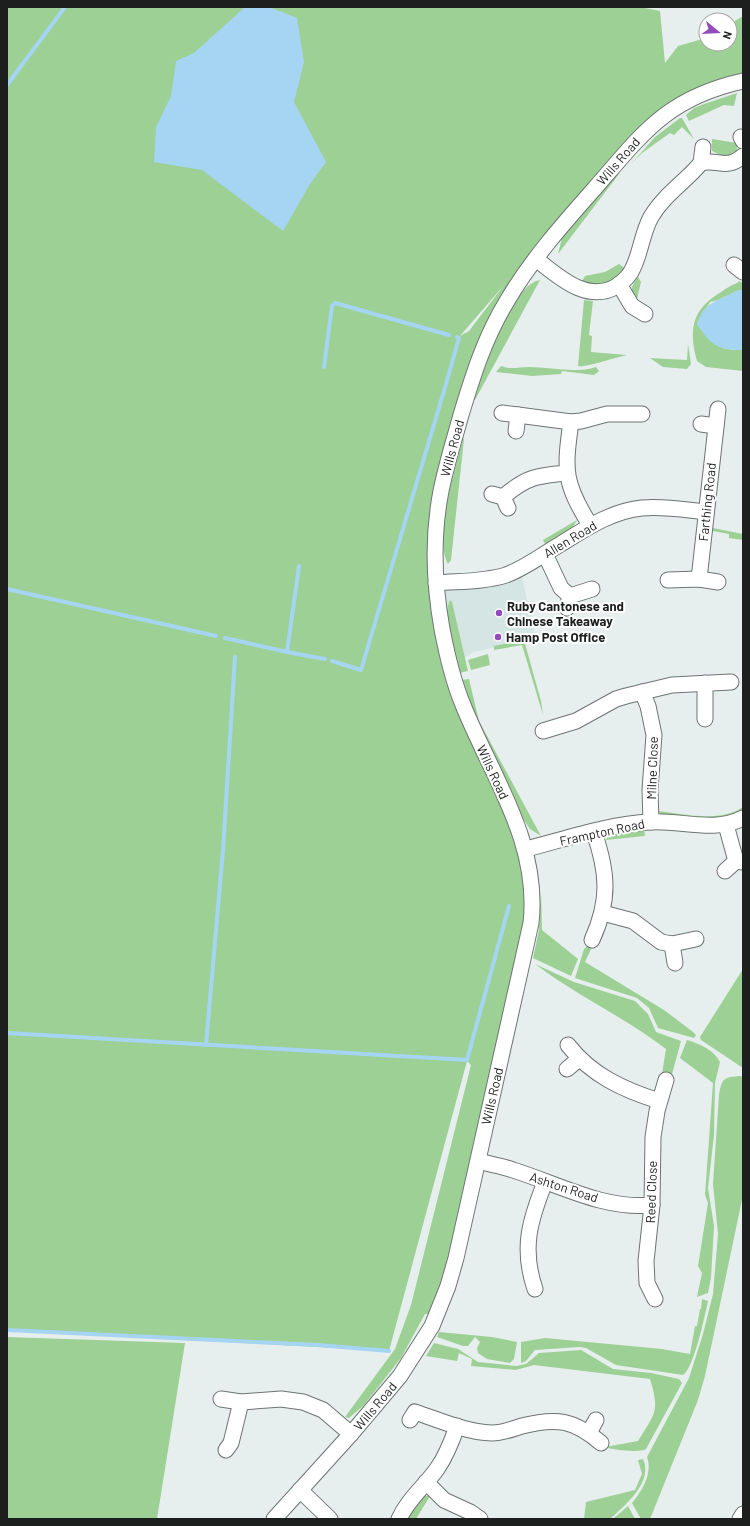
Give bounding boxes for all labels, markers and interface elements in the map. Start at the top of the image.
north arrow [698,12,738,52]
text: N [721,30,735,41]
street label: Wills Road [593,134,643,188]
street label: Wills Road [437,418,467,478]
street label: Farthing Road [695,462,719,542]
street label: Allen Road [541,517,599,561]
place label: Ruby Cantonese and Chinese Takeaway [507,598,624,629]
marker: Ruby Cantonese and Chinese Takeaway [494,608,504,618]
place label: Hamp Post Office [506,629,605,645]
marker: Hamp Post Office [493,632,503,642]
street label: Milne Close [643,736,661,800]
street label: Wills Road [473,742,513,802]
street label: Frampton Road [558,815,646,849]
street label: Wills Road [478,1066,506,1126]
street label: Reed Close [642,1160,660,1224]
street label: Ashton Road [528,1168,600,1206]
street label: Wills Road [350,1379,400,1433]

